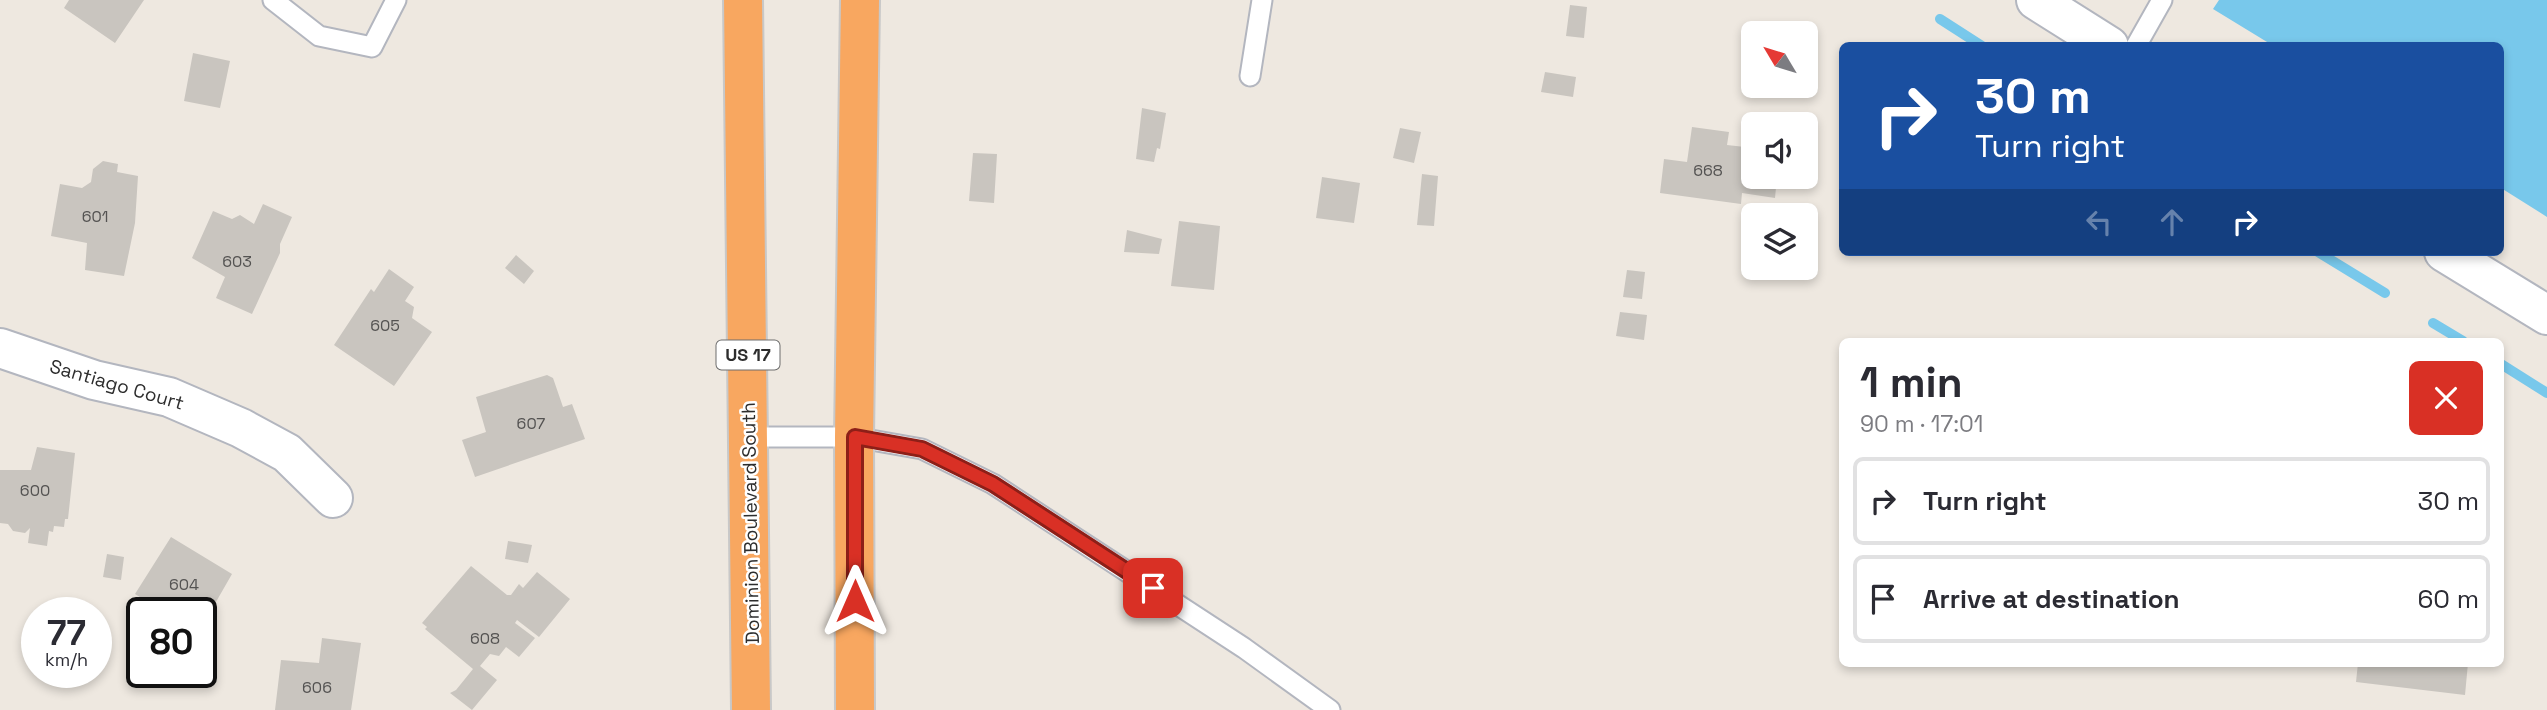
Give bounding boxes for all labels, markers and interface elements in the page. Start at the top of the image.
north arrow [1741,21,1818,98]
map controls [1741,21,1818,280]
text: 30 m [1975,65,2091,127]
icon: right [1860,70,1951,161]
button: sound [1741,112,1818,189]
text: Turn right [1975,126,2125,166]
house number: 668 [1693,160,1723,181]
button: layers [1741,203,1818,280]
icon: left [2080,203,2118,241]
icon: ahead [2153,203,2191,241]
icon: right [2226,203,2264,241]
house number: 601 [82,206,108,227]
house number: 603 [222,251,252,272]
house number: 605 [370,315,400,336]
road number: US 17 [716,340,780,370]
street label: Santiago Court [47,353,187,416]
text: 1 min [1860,356,1963,409]
button: close [2409,361,2483,435]
street label: Dominion Boulevard South [736,402,765,644]
text: 90 m · 17:01 [1860,409,1983,439]
house number: 607 [517,413,545,434]
house number: 600 [20,480,50,501]
icon: right [1864,482,1902,520]
text: Turn right [1923,484,2047,518]
text: 30 m [2418,484,2479,518]
pin [1123,558,1183,618]
position arrow [818,564,892,638]
icon: arrive [1134,569,1172,607]
house number: 604 [169,574,199,595]
icon: arrive [1864,580,1902,618]
text: Arrive at destination [1923,582,2180,616]
text: 60 m [2417,582,2479,616]
speed limit sign: 80 [126,597,217,688]
text: 77 [47,611,86,655]
house number: 608 [470,628,500,649]
text: km/h [45,648,88,671]
house number: 606 [302,677,332,698]

